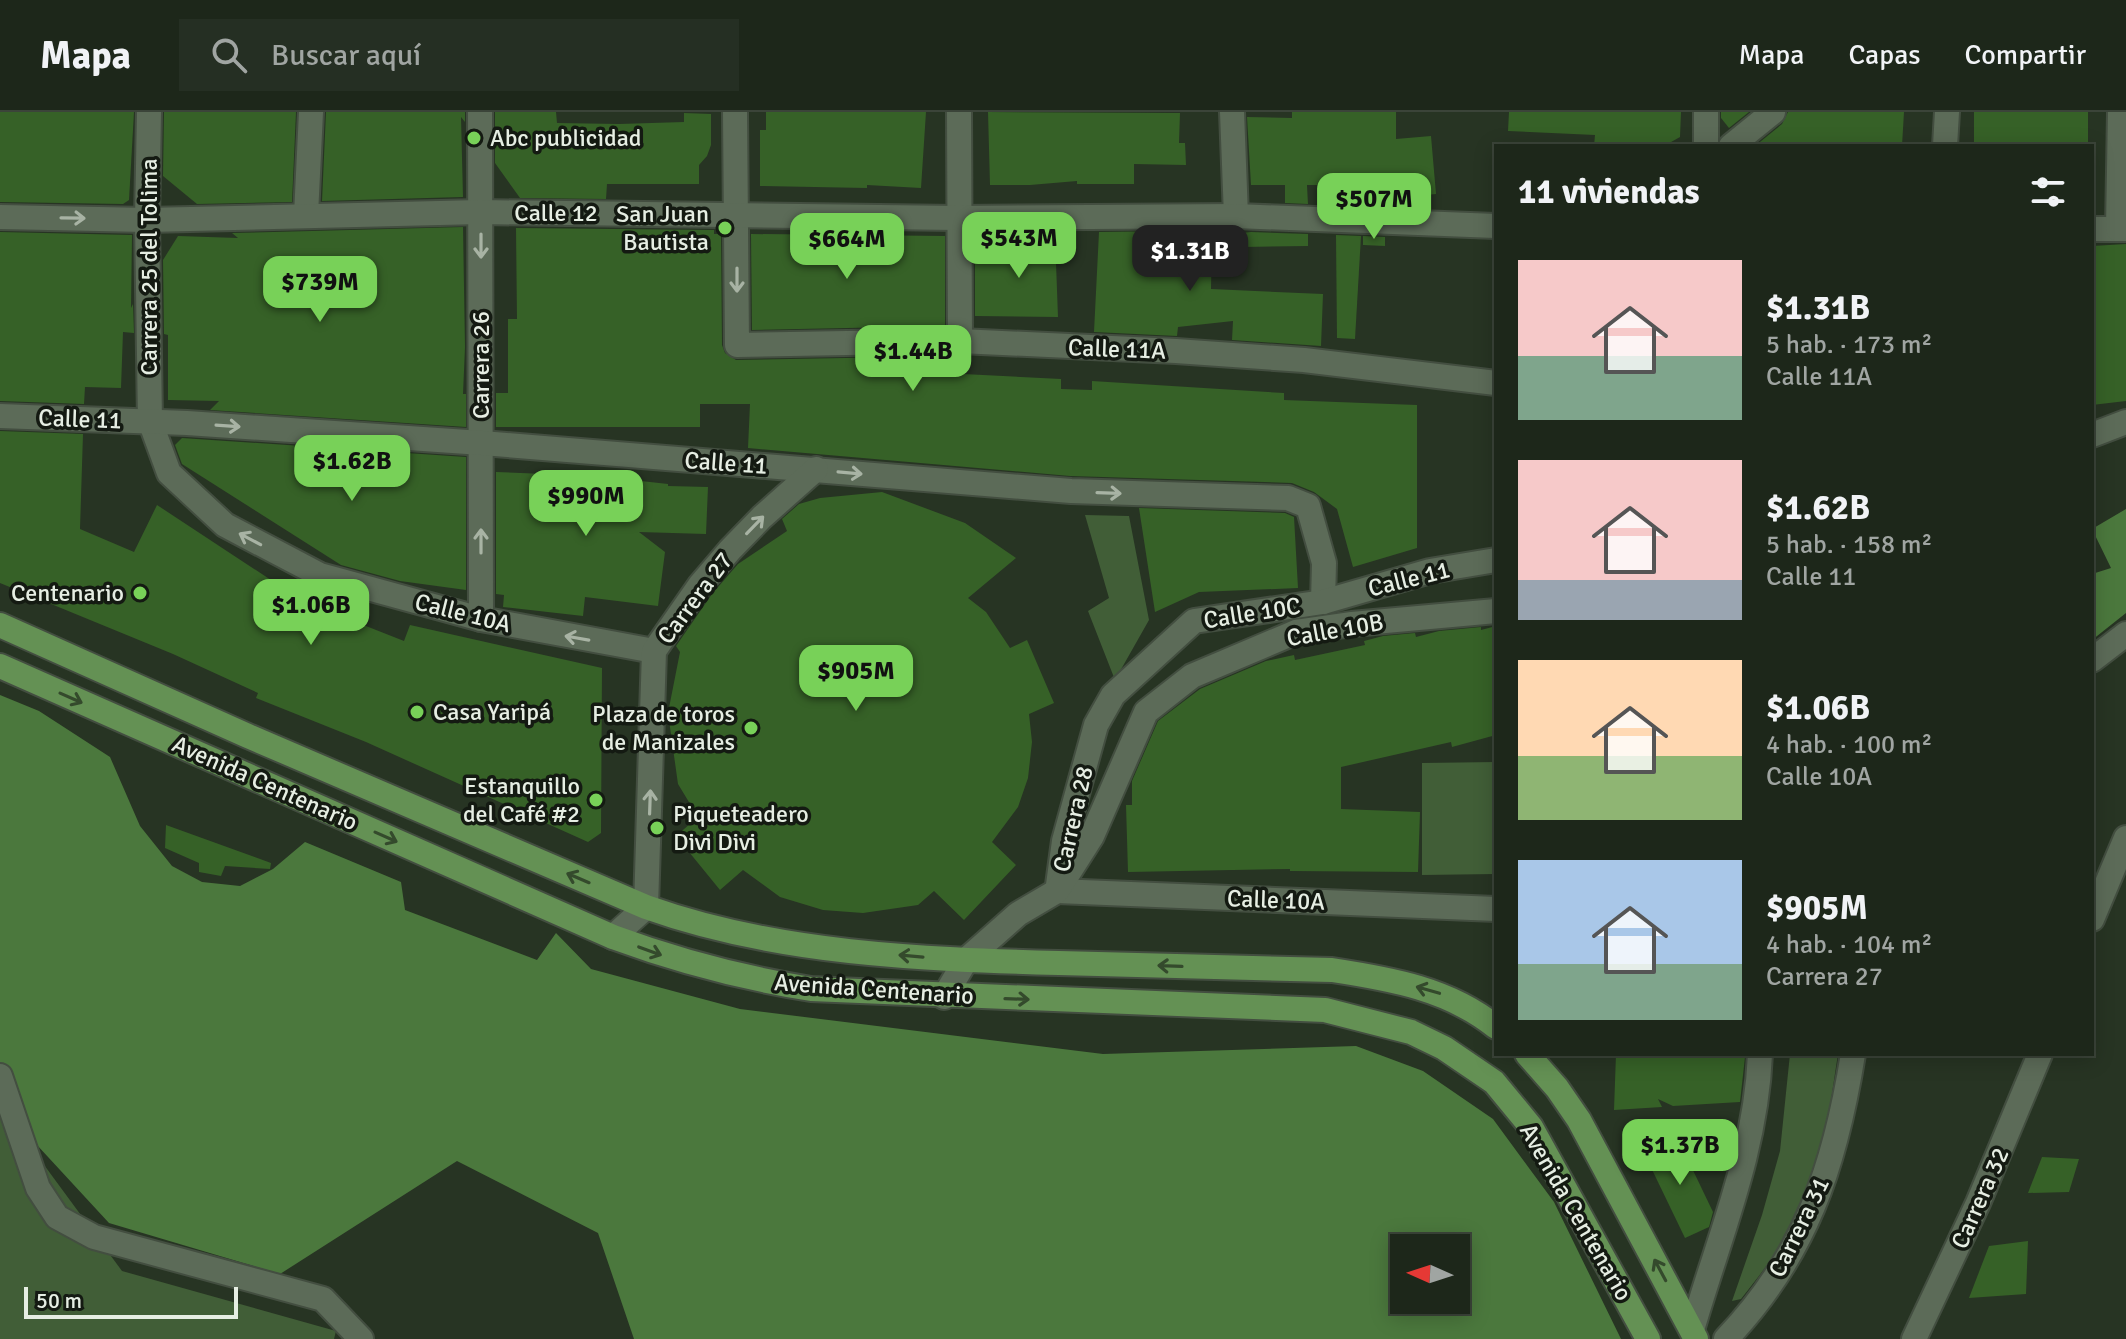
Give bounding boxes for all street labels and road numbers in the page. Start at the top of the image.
street label: Carrera 25 del Tolima [134,158,164,376]
street label: Calle 12 [514,198,598,228]
street label: Carrera 26 [466,311,496,419]
street label: Calle 11A [1068,332,1167,366]
street label: Calle 11 [38,403,122,435]
street label: Calle 11 [683,445,769,481]
street label: Carrera 27 [651,546,739,650]
street label: Calle 11 [1365,554,1453,604]
street label: Calle 10A [412,587,514,639]
street label: Calle 10C [1201,591,1303,635]
street label: Calle 10B [1284,607,1386,653]
street label: Avenida Centenario [168,729,362,837]
street label: Carrera 28 [1046,763,1100,875]
street label: Calle 10A [1227,883,1326,917]
street label: Avenida Centenario [773,967,975,1011]
street label: Avenida Centenario [1513,1118,1639,1306]
street label: Carrera 32 [1944,1143,2016,1253]
street label: Carrera 31 [1762,1172,1836,1282]

